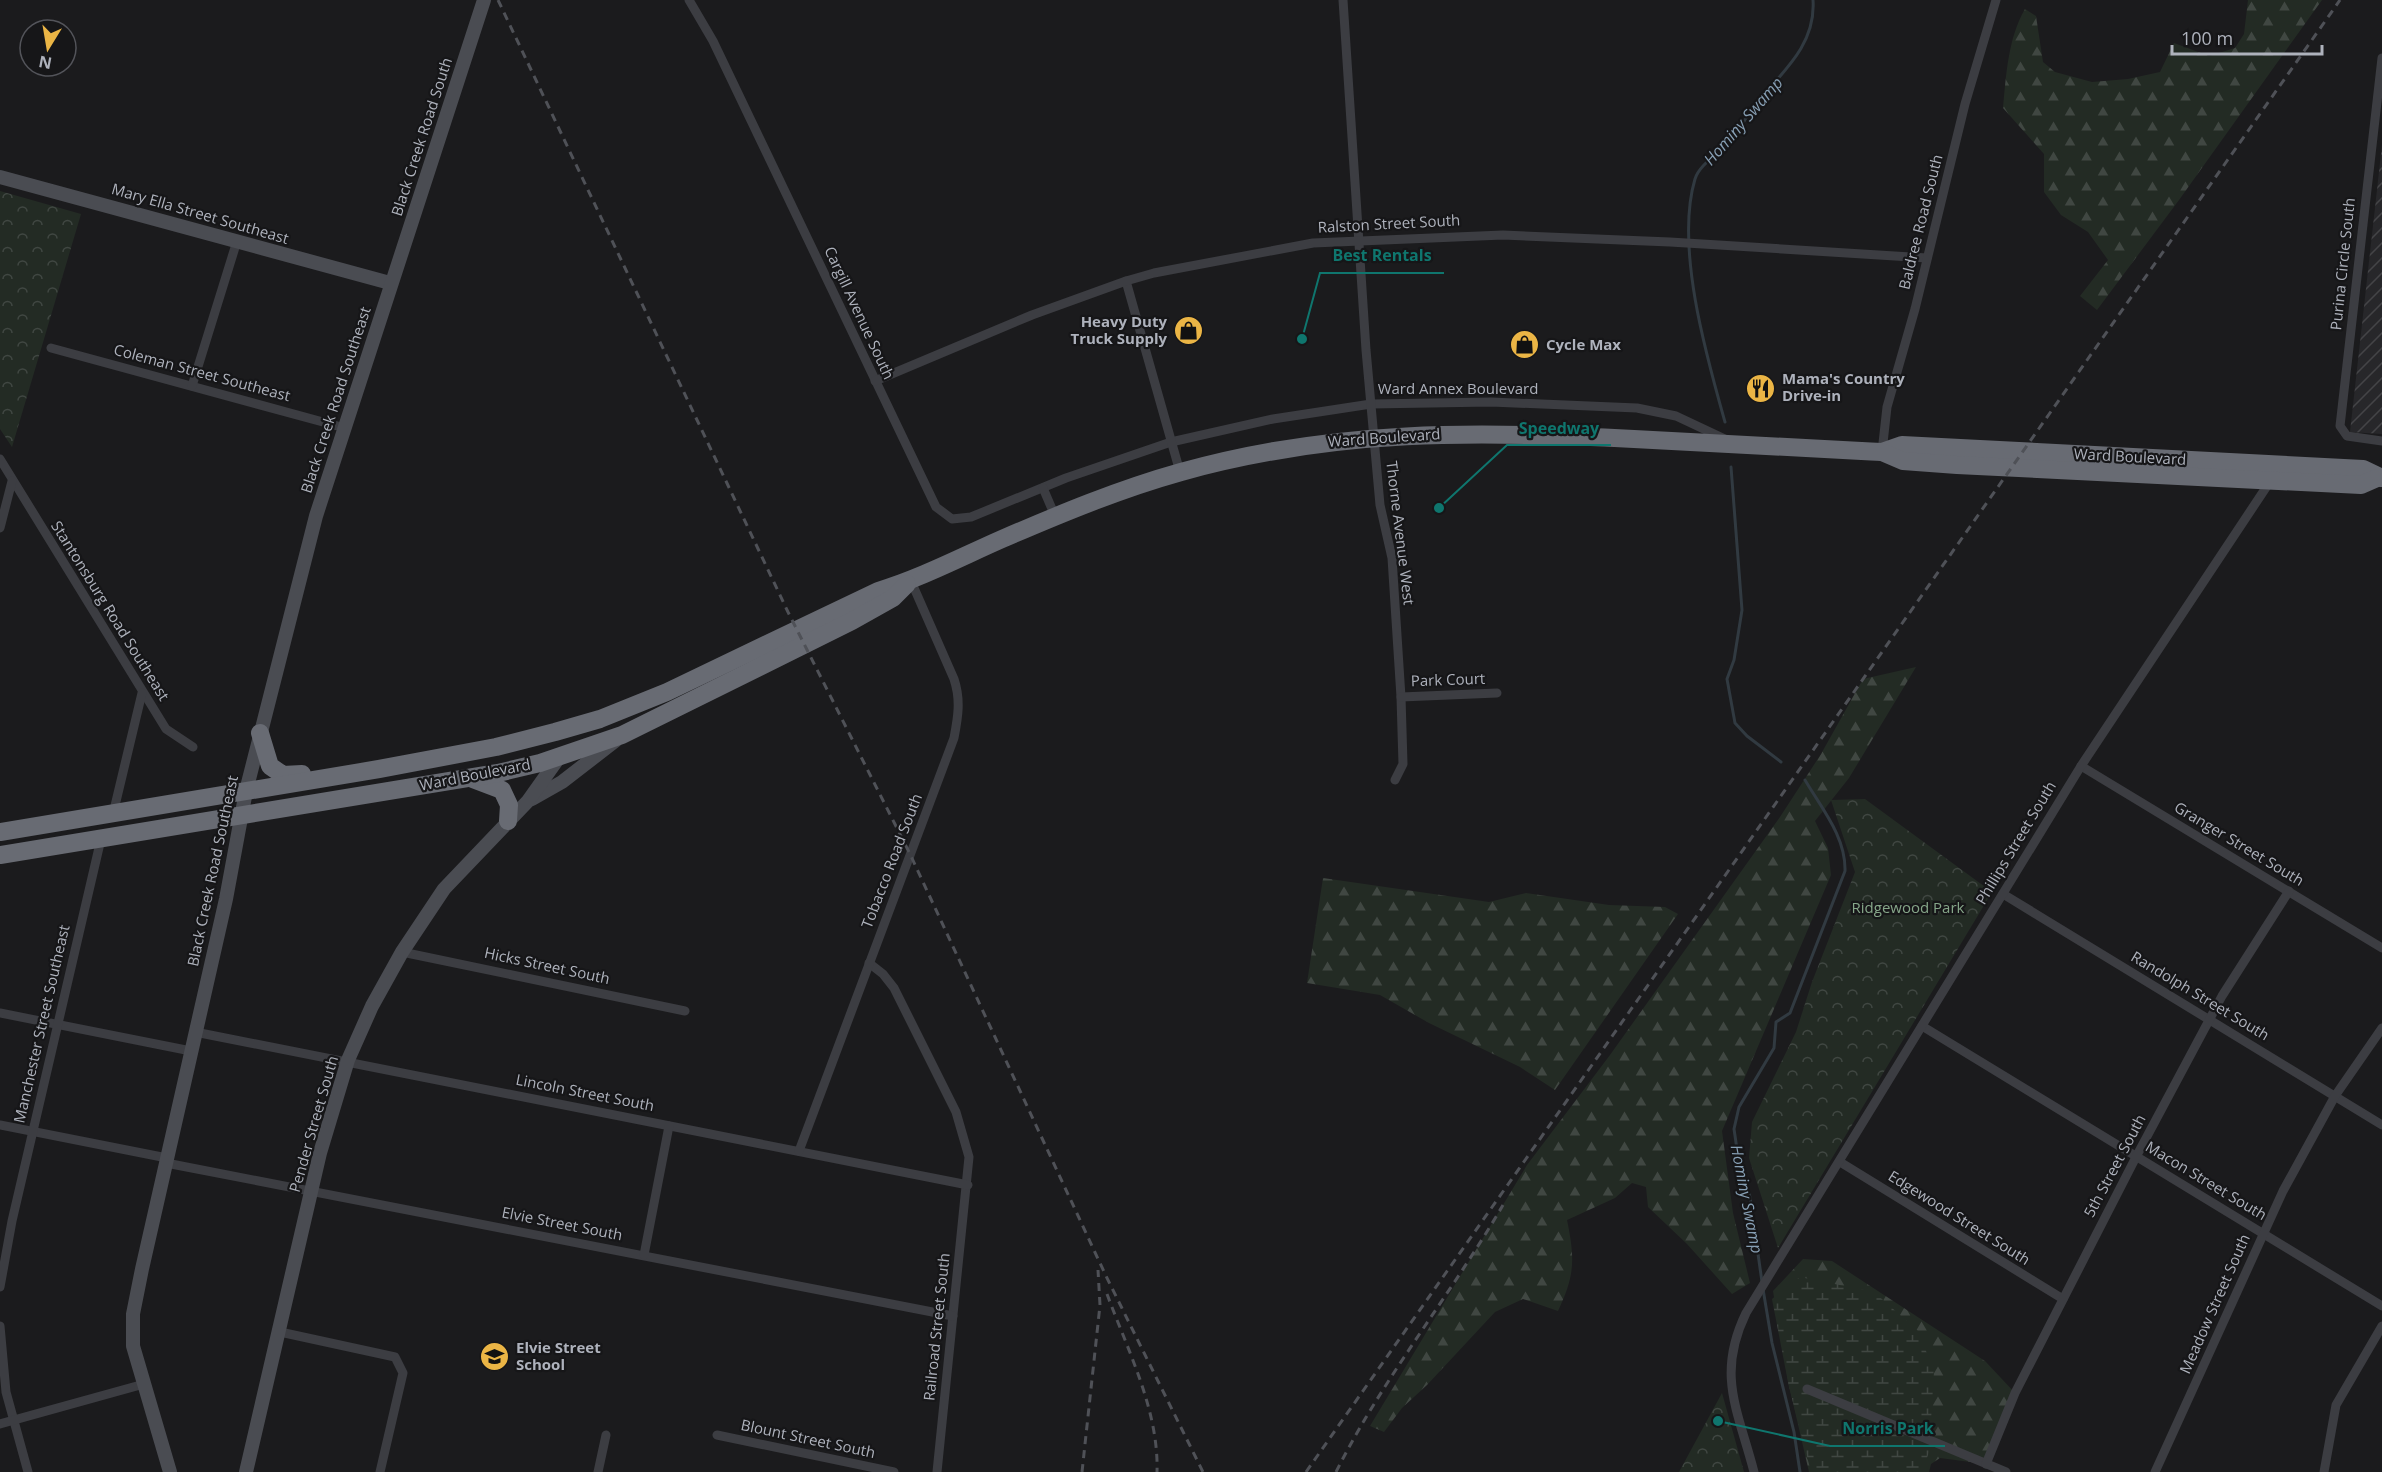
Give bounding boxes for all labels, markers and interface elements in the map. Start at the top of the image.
north arrow [18,18,78,78]
scale bar [2172,18,2322,56]
text: 100 m [2181,26,2233,50]
text: N [37,51,54,75]
street label: Black Creek Road South [386,55,456,219]
water label: Hominy Swamp [1698,72,1788,170]
street label: Baldree Road South [1894,152,1946,291]
street label: Mary Ella Street Southeast [109,178,291,248]
street label: Purina Circle South [2325,197,2359,331]
street label: Ralston Street South [1317,209,1461,237]
callout: Best Rentals [1320,239,1444,273]
street label: Cargill Avenue South [820,243,899,382]
text: Best Rentals [1332,244,1432,266]
street label: Black Creek Road Southeast [295,304,375,495]
place label: Heavy Duty Truck Supply [1071,311,1167,348]
shop icon: Heavy Duty Truck Supply [1172,315,1204,347]
shop icon: Cycle Max [1509,329,1541,361]
place label: Cycle Max [1546,334,1621,354]
street label: Coleman Street Southeast [112,339,293,405]
place label: Mama's Country Drive-in [1782,368,1905,405]
restaurant icon: Mama's Country Drive-in [1745,372,1777,404]
street label: Ward Annex Boulevard [1378,378,1538,398]
callout: Speedway [1507,411,1611,445]
text: Speedway [1519,417,1600,439]
street label: Ward Boulevard [1327,423,1441,451]
street label: Ward Boulevard [2073,443,2187,469]
street label: Thorne Avenue West [1382,460,1420,606]
street label: Stantonsburg Road Southeast [47,517,175,704]
street label: Park Court [1410,668,1486,690]
street label: Ward Boulevard [418,753,532,795]
street label: Black Creek Road Southeast [182,773,242,968]
street label: Phillips Street South [1970,777,2060,908]
street label: Tobacco Road South [856,790,926,931]
street label: Granger Street South [2171,796,2308,890]
park label: Ridgewood Park [1852,897,1965,917]
street label: Manchester Street Southeast [8,923,74,1125]
street label: Hicks Street South [483,942,612,988]
street label: Randolph Street South [2128,946,2273,1044]
street label: Pender Street South [284,1053,342,1194]
street label: Lincoln Street South [514,1069,656,1115]
street label: 5th Street South [2079,1111,2150,1220]
street label: Macon Street South [2142,1136,2271,1224]
water label: Hominy Swamp [1726,1143,1768,1255]
street label: Edgewood Street South [1885,1165,2034,1269]
street label: Elvie Street South [500,1202,624,1245]
street label: Meadow Street South [2174,1231,2254,1377]
street label: Railroad Street South [918,1252,954,1402]
place label: Elvie Street School [516,1337,601,1374]
school or university icon: Elvie Street School [479,1341,511,1373]
callout: Norris Park [1830,1412,1945,1446]
street label: Blount Street South [739,1414,877,1462]
text: Norris Park [1842,1417,1934,1439]

